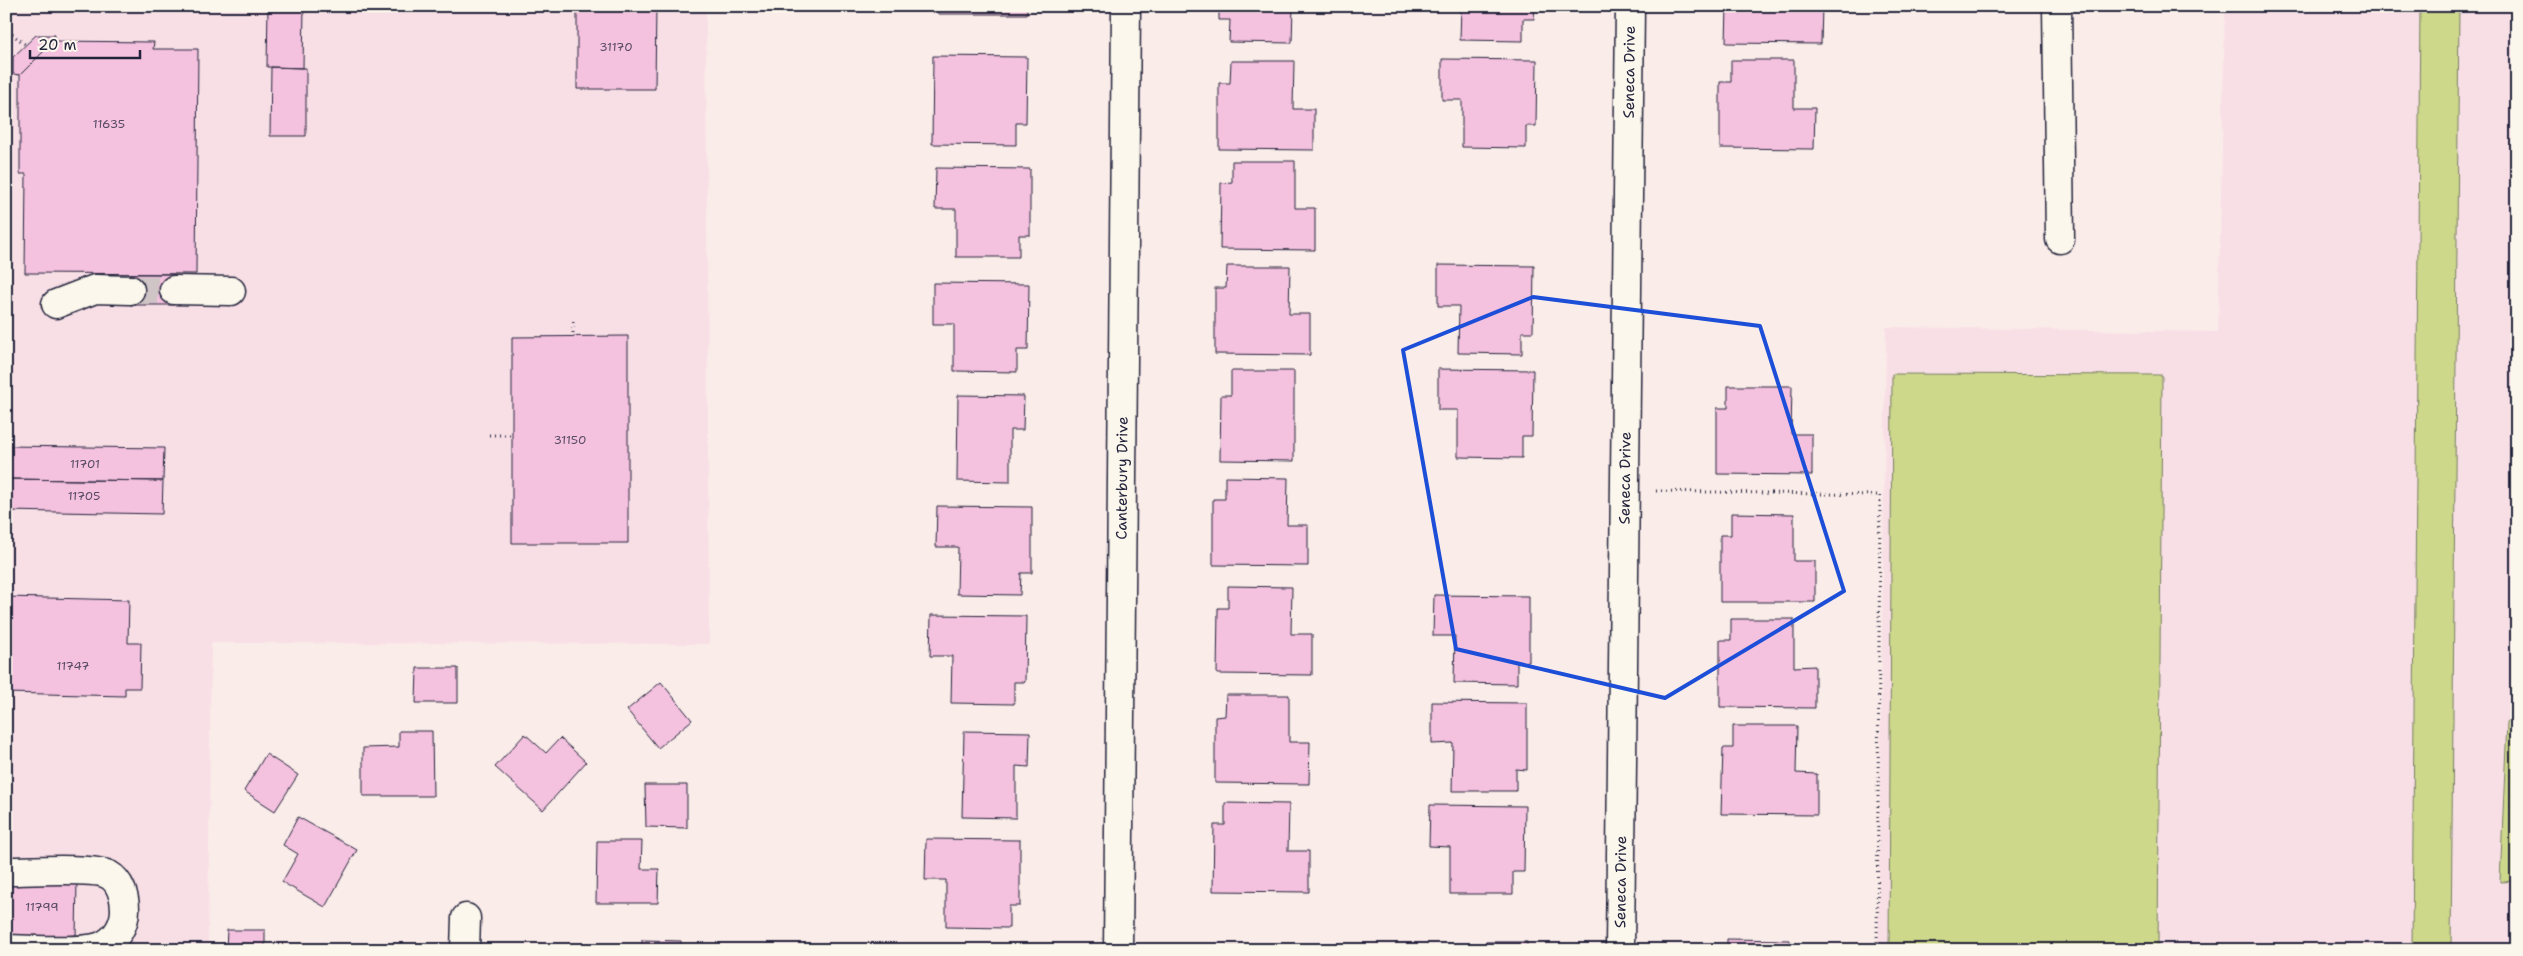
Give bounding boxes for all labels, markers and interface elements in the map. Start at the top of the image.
street label: Seneca Drive [1619,26,1640,118]
scale bar [30,28,140,60]
text: 20 m [38,35,77,55]
house number: 31170 [599,39,633,55]
house number: 11635 [93,116,125,132]
street label: Canterbury Drive [1111,416,1133,540]
house number: 31150 [554,432,586,448]
street label: Seneca Drive [1615,432,1635,524]
house number: 11701 [70,456,100,472]
house number: 11705 [68,488,100,504]
house number: 11747 [57,658,89,674]
street label: Seneca Drive [1610,836,1631,928]
house number: 11799 [25,899,59,915]

